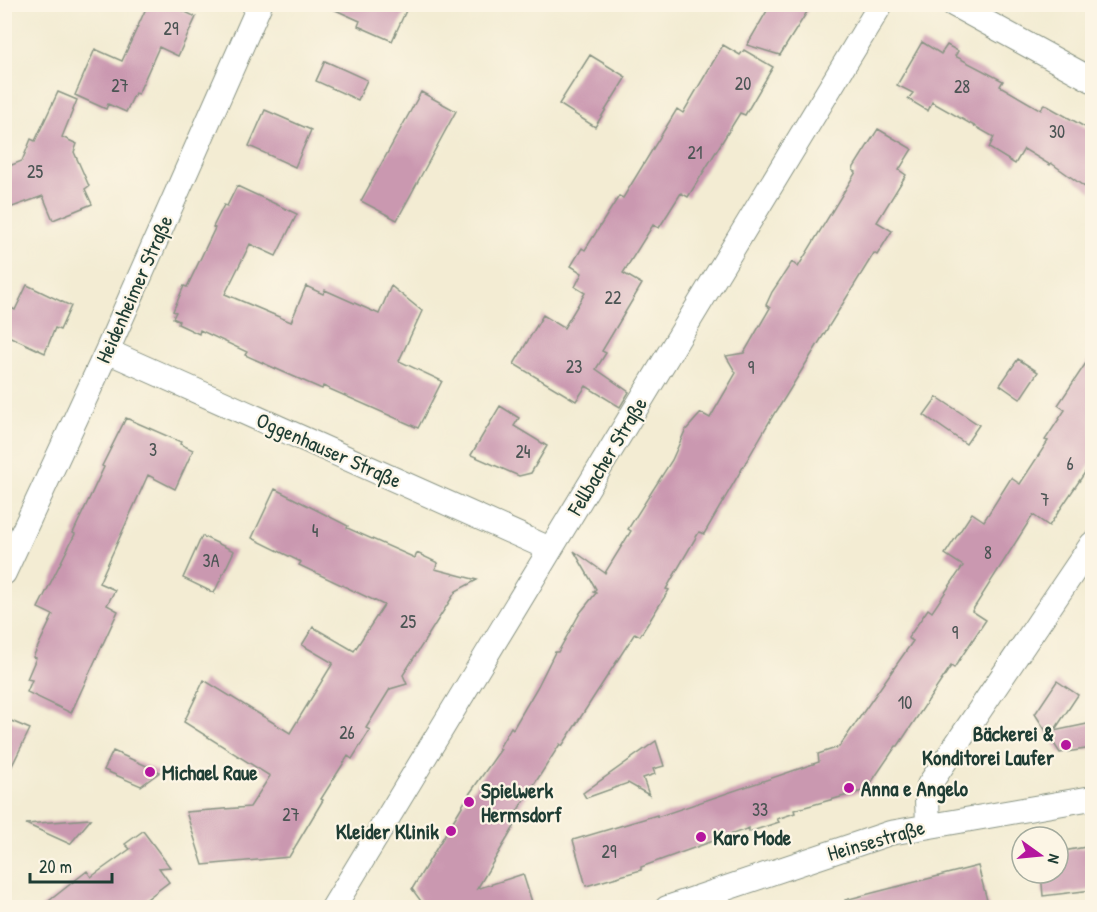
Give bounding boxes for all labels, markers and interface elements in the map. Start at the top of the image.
house number: 29 [163,16,179,41]
house number: 20 [735,71,751,96]
house number: 27 [111,73,129,98]
house number: 28 [954,74,970,99]
house number: 30 [1049,119,1065,144]
house number: 21 [688,140,702,165]
house number: 25 [27,159,43,184]
street label: Heidenheimer Straße [88,210,180,368]
house number: 22 [605,285,622,310]
house number: 23 [566,354,582,379]
house number: 9 [748,355,755,380]
street label: Fellbacher Straße [560,392,654,521]
street label: Oggenhauser Straße [252,405,406,495]
house number: 3 [149,437,157,462]
house number: 24 [515,439,531,464]
house number: 6 [1066,451,1074,476]
house number: 7 [1041,487,1050,512]
house number: 4 [312,518,319,543]
house number: 8 [984,540,992,565]
house number: 3A [203,548,220,573]
house number: 25 [400,609,416,634]
house number: 9 [952,620,959,645]
house number: 10 [898,690,912,715]
place label: Bäckerei & Konditorei Laufer [922,719,1055,772]
house number: 26 [339,720,355,745]
marker: Bäckerei & Konditorei Laufer [1059,738,1073,752]
place label: Michael Raue [162,758,258,787]
marker: Michael Raue [143,765,157,779]
place label: Anna e Angelo [861,774,969,804]
place label: Spielwerk Hermsdorf [481,776,562,829]
marker: Anna e Angelo [842,781,856,795]
marker: Spielwerk Hermsdorf [462,795,476,809]
house number: 33 [752,797,768,822]
house number: 27 [282,802,300,827]
street label: Heinsestraße [824,812,928,868]
place label: Kleider Klinik [336,817,439,846]
place label: Karo Mode [713,823,792,852]
marker: Kleider Klinik [444,824,458,838]
north arrow [1010,825,1070,885]
marker: Karo Mode [694,830,708,844]
house number: 29 [601,839,617,864]
scale bar [30,846,112,884]
text: N [1043,852,1066,866]
text: 20 m [39,854,72,879]

